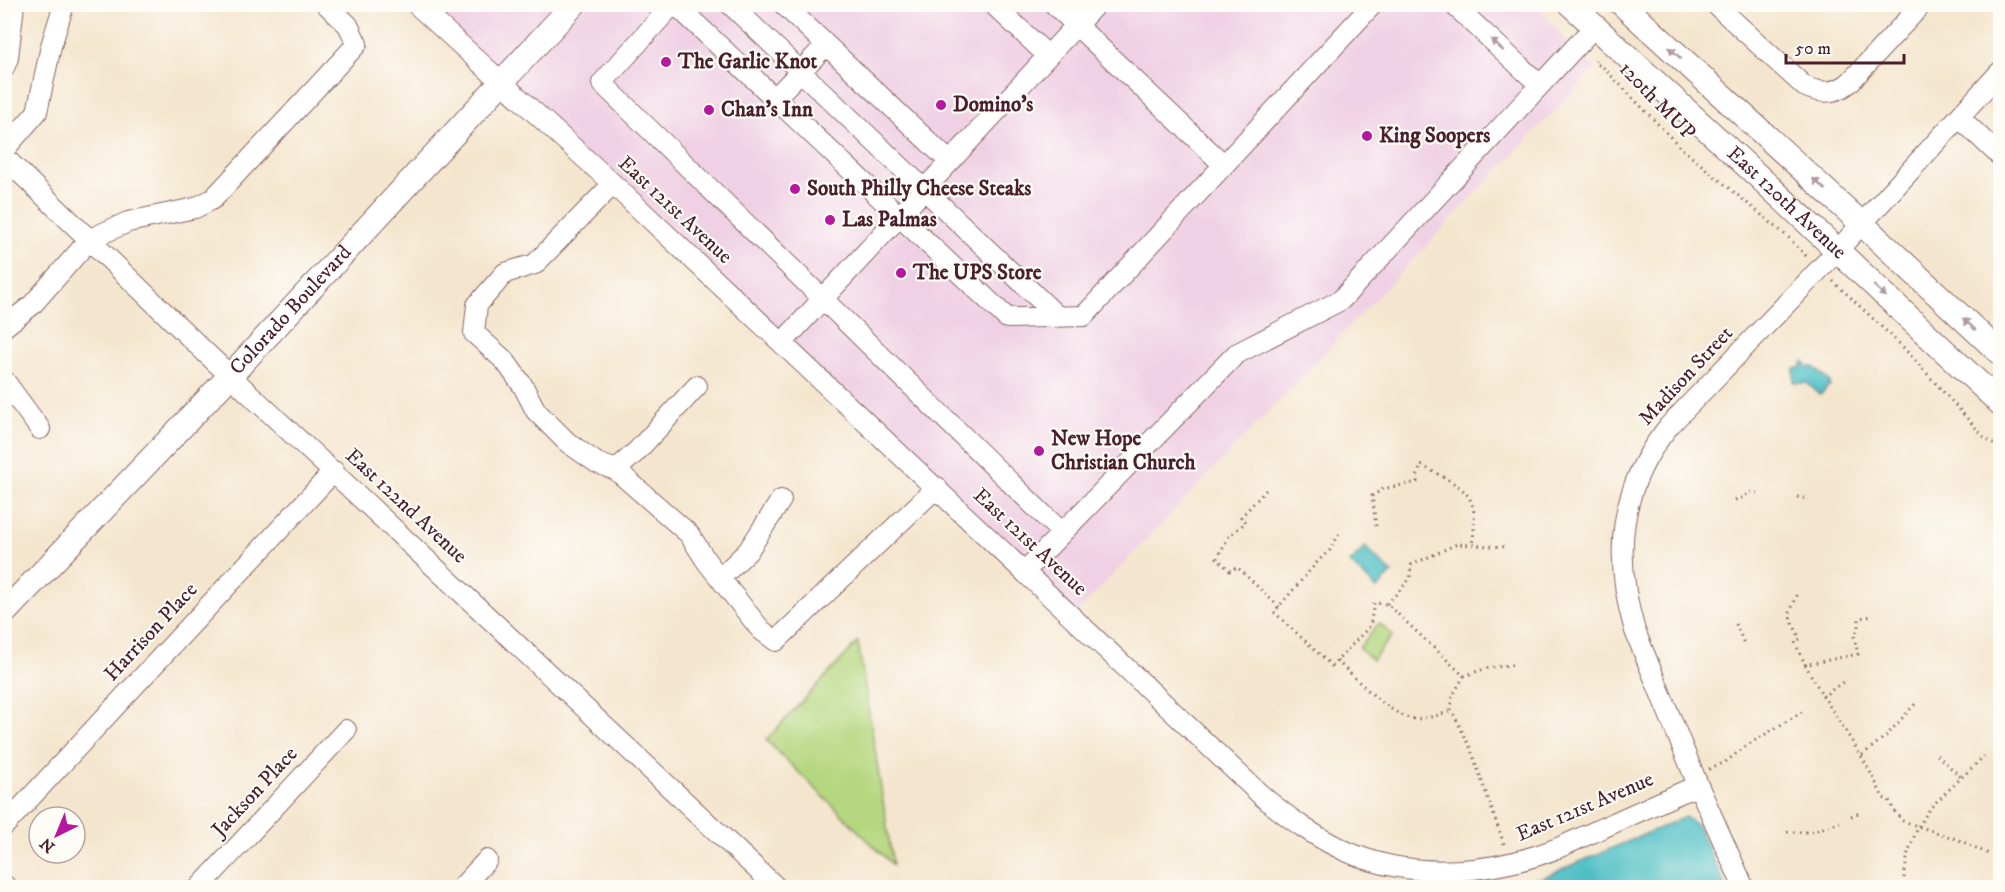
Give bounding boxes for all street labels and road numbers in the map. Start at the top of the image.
street label: 120th MUP [1613,56,1701,146]
street label: East 120th Avenue [1721,141,1852,265]
street label: East 121st Avenue [613,151,738,270]
street label: Colorado Boulevard [224,240,358,381]
street label: Madison Street [1633,321,1739,431]
street label: East 122nd Avenue [340,443,472,569]
street label: East 121st Avenue [968,483,1093,602]
street label: Harrison Place [99,577,203,687]
street label: Jackson Place [205,741,304,844]
street label: East 121st Avenue [1512,766,1658,848]

